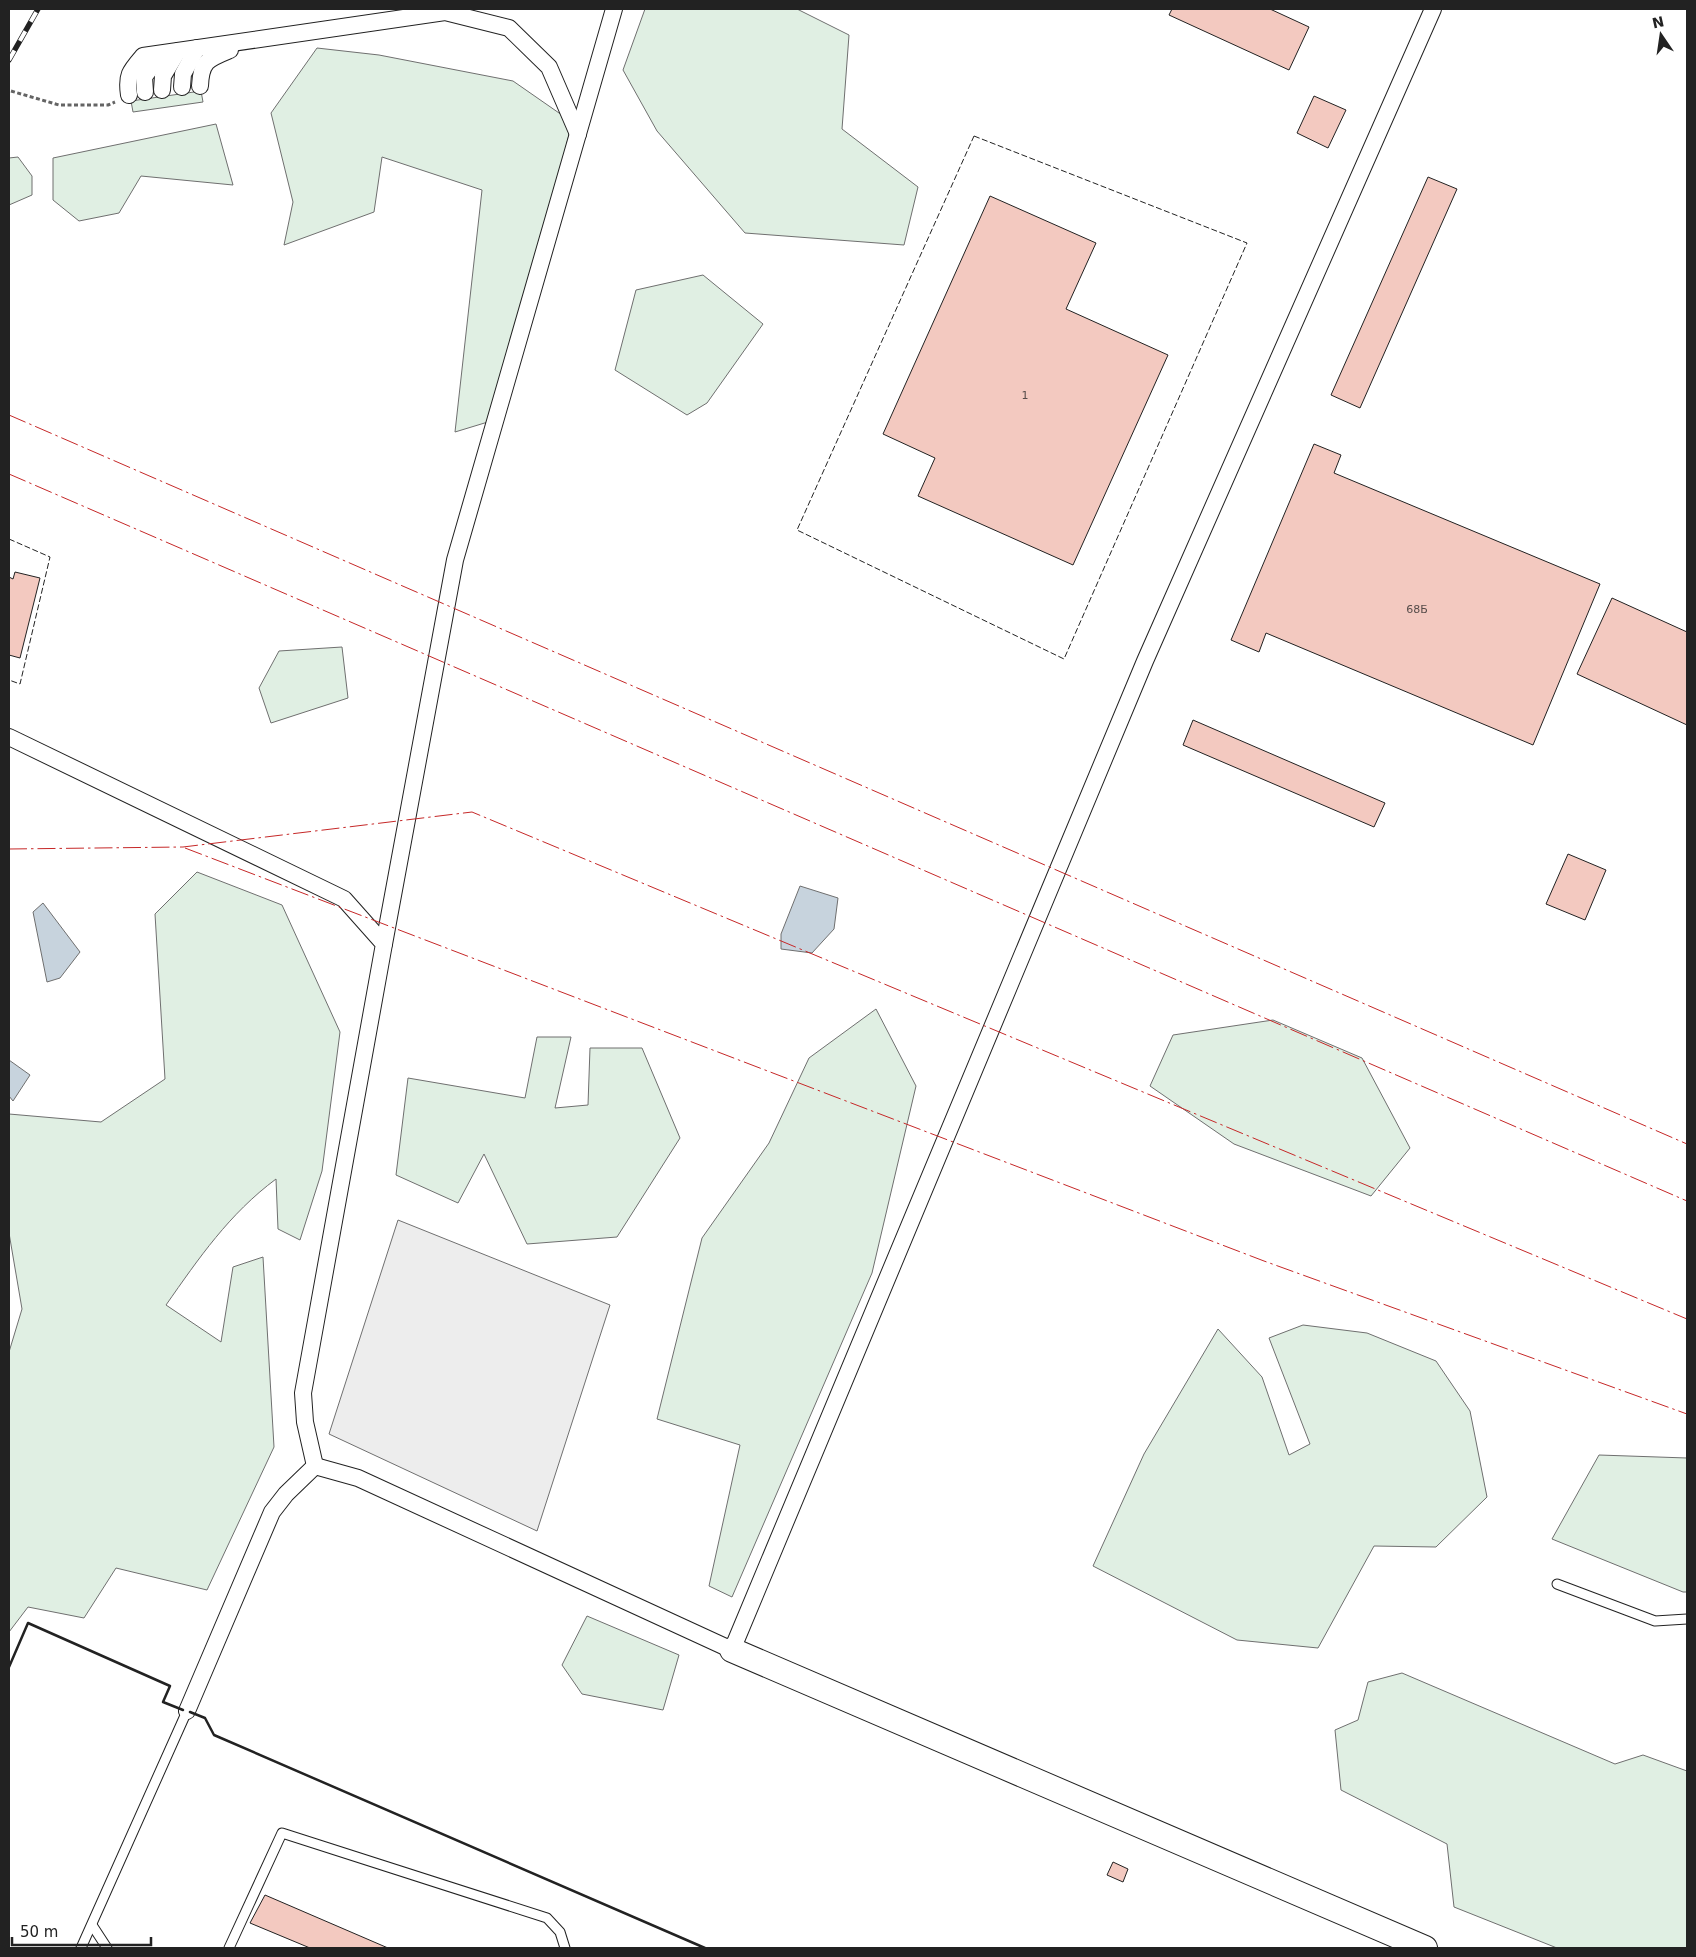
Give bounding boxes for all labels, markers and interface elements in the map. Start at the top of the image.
north arrow [1636,10,1686,60]
text: N [1651,13,1666,31]
house number: 1 [1022,389,1029,402]
house number: 68Б [1406,603,1428,616]
scale bar [12,1914,151,1946]
text: 50 m [20,1923,58,1941]

